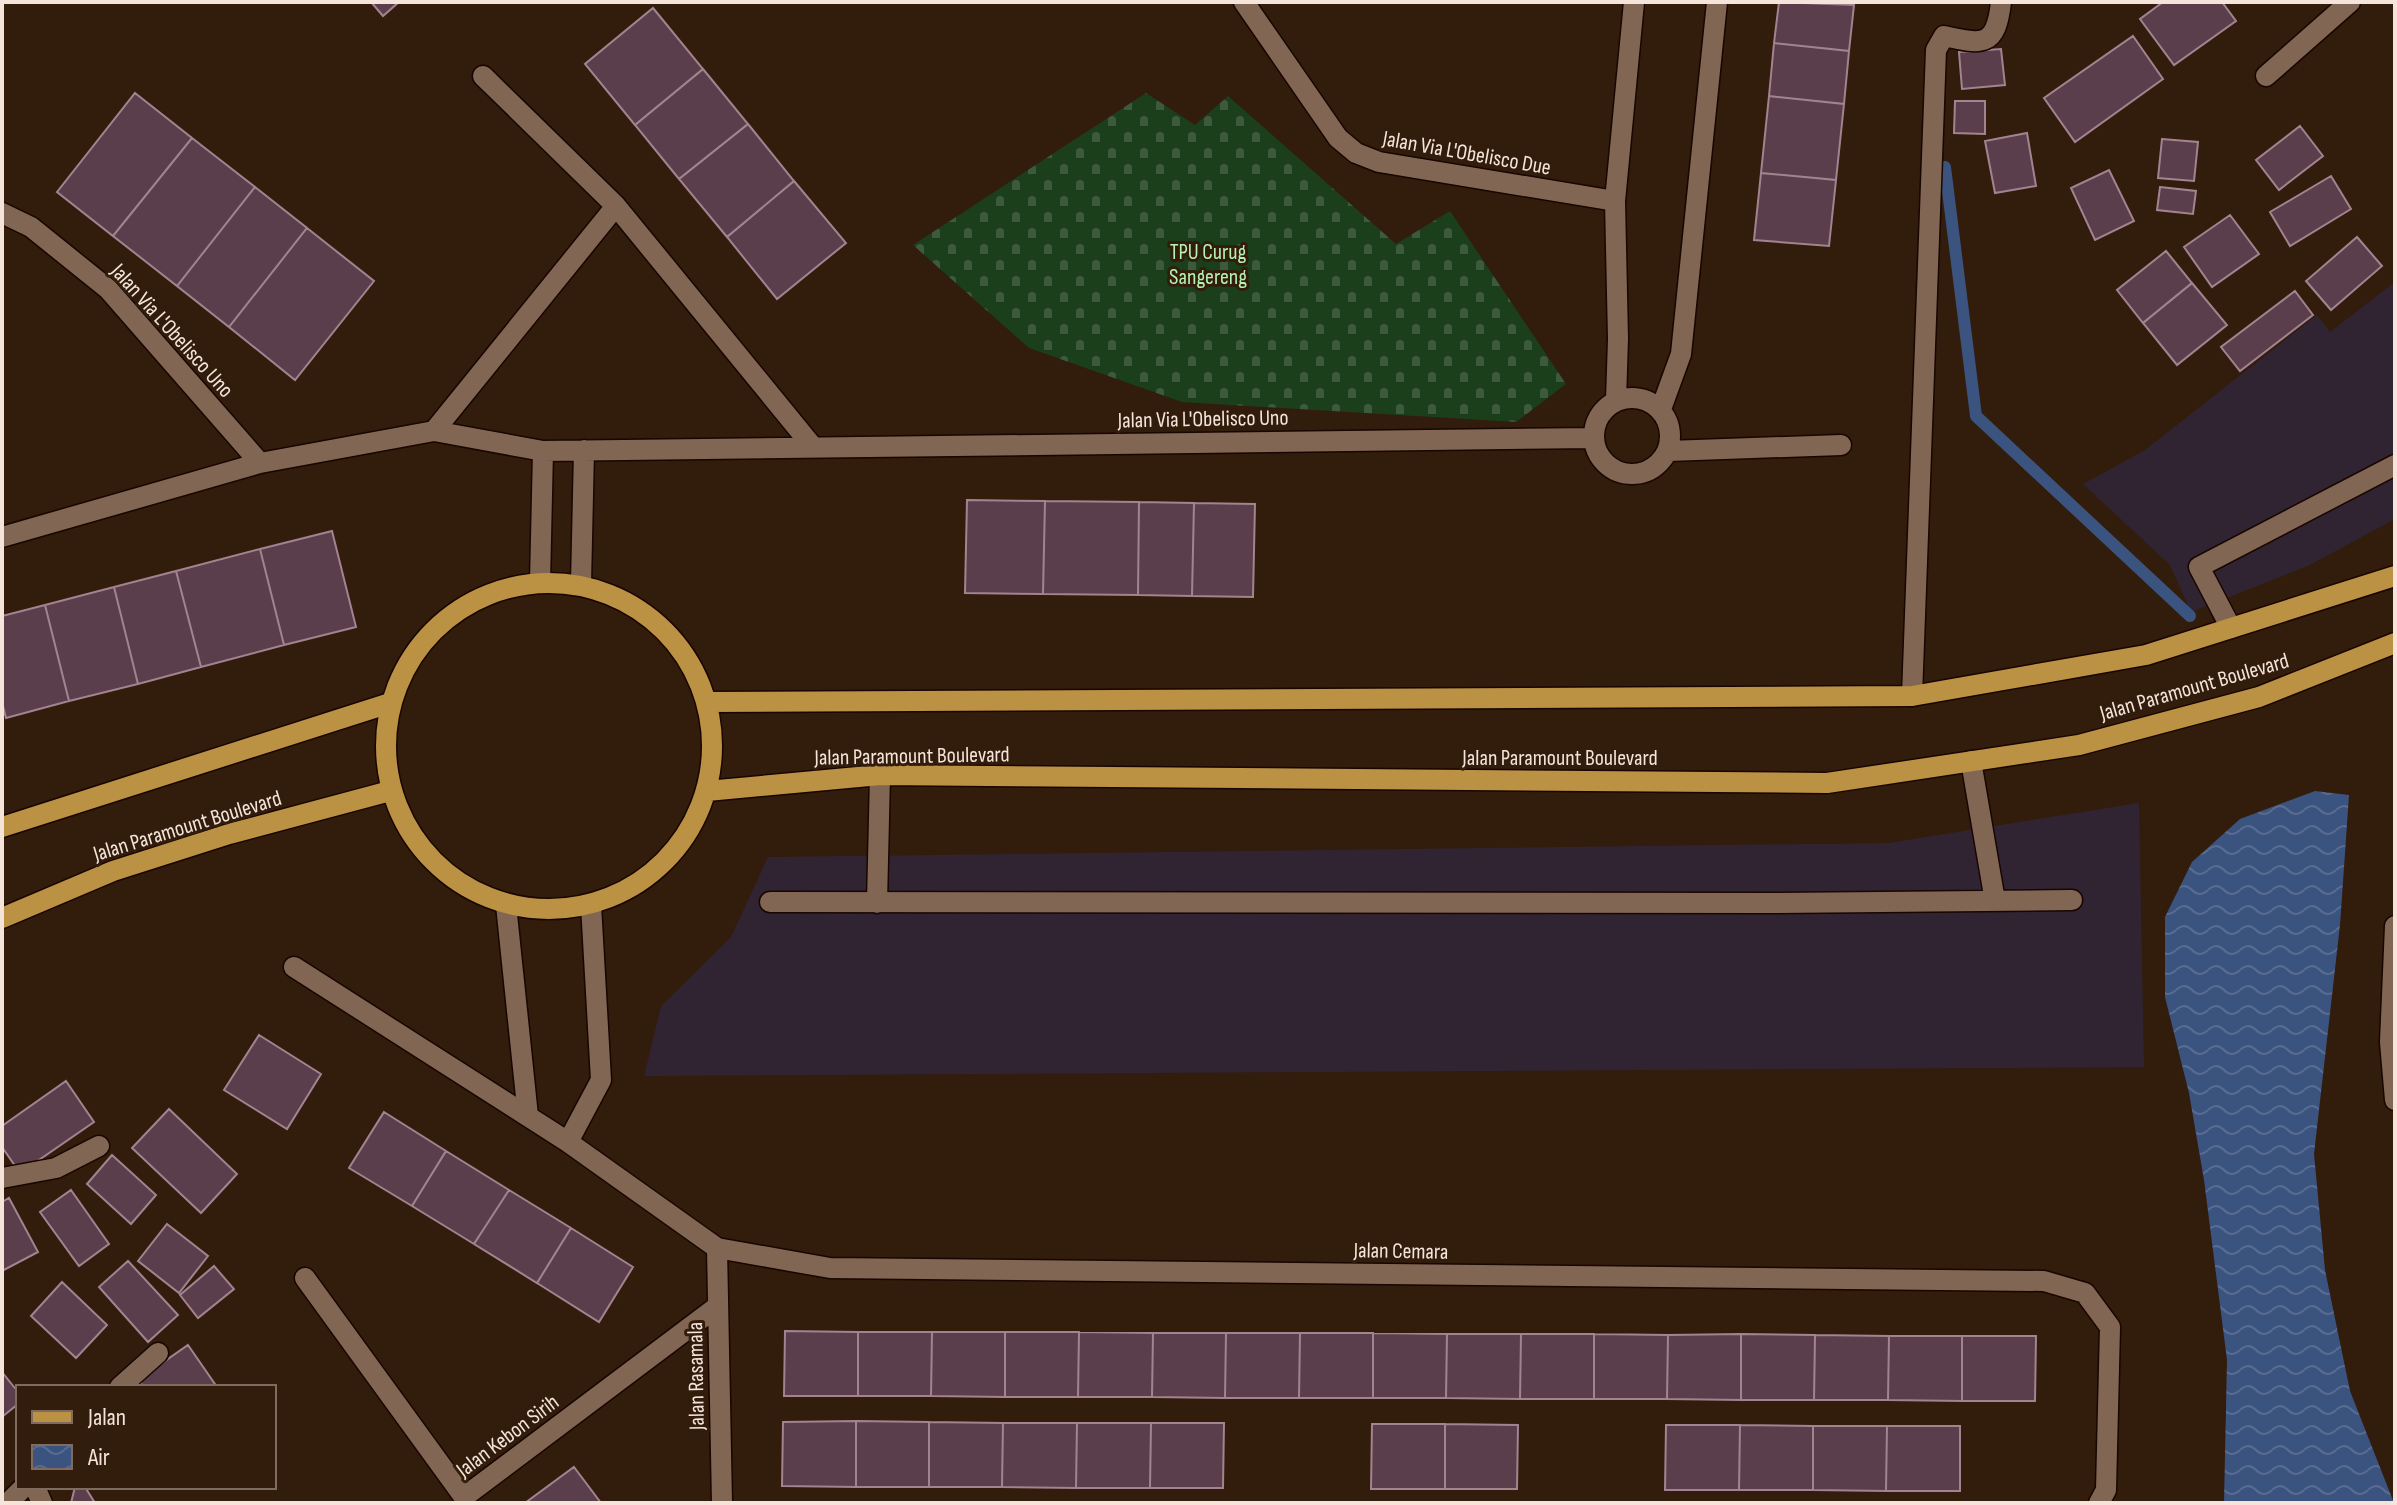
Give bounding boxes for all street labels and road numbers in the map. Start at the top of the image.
street label: Jalan Via L'Obelisco Due [1380,125,1553,182]
street label: Jalan Via L'Obelisco Uno [104,258,239,404]
street label: Jalan Via L'Obelisco Uno [1116,405,1289,435]
street label: Jalan Paramount Boulevard [2096,648,2292,728]
street label: Jalan Paramount Boulevard [813,741,1010,772]
street label: Jalan Paramount Boulevard [1461,745,1658,772]
street label: Jalan Paramount Boulevard [89,785,285,868]
street label: Jalan Cemara [1352,1237,1449,1266]
street label: Jalan Rasamala [682,1322,711,1431]
street label: Jalan Kebon Sirih [451,1389,564,1484]

